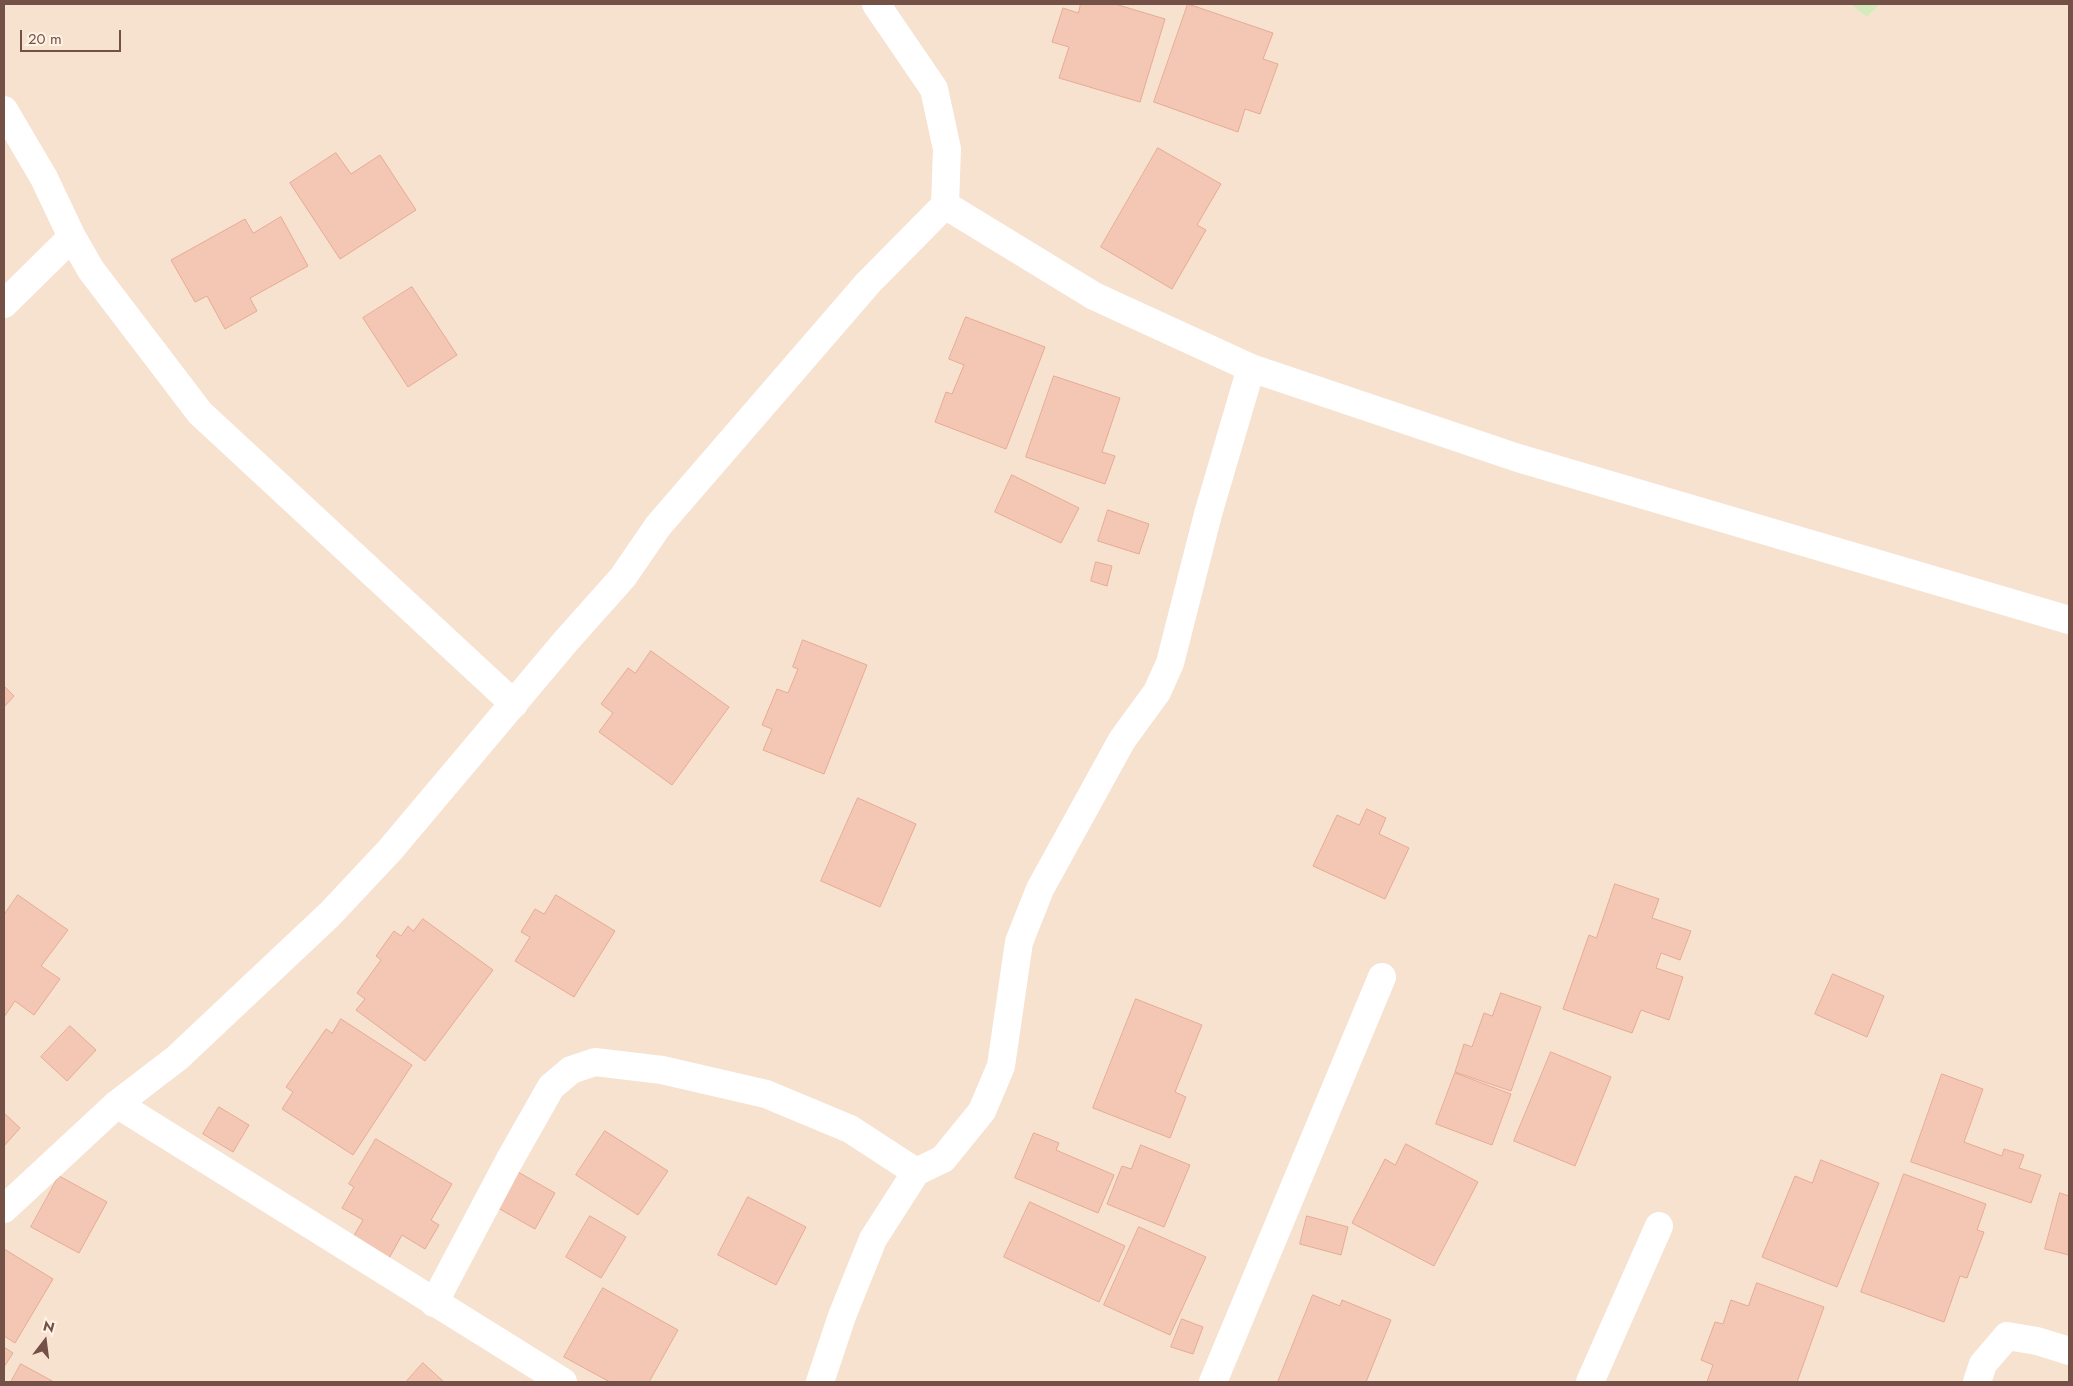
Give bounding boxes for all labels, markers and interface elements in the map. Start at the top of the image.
scale bar [22,20,124,52]
text: 20 m [28,28,62,50]
text: N [41,1315,57,1338]
north arrow [20,1316,70,1366]

